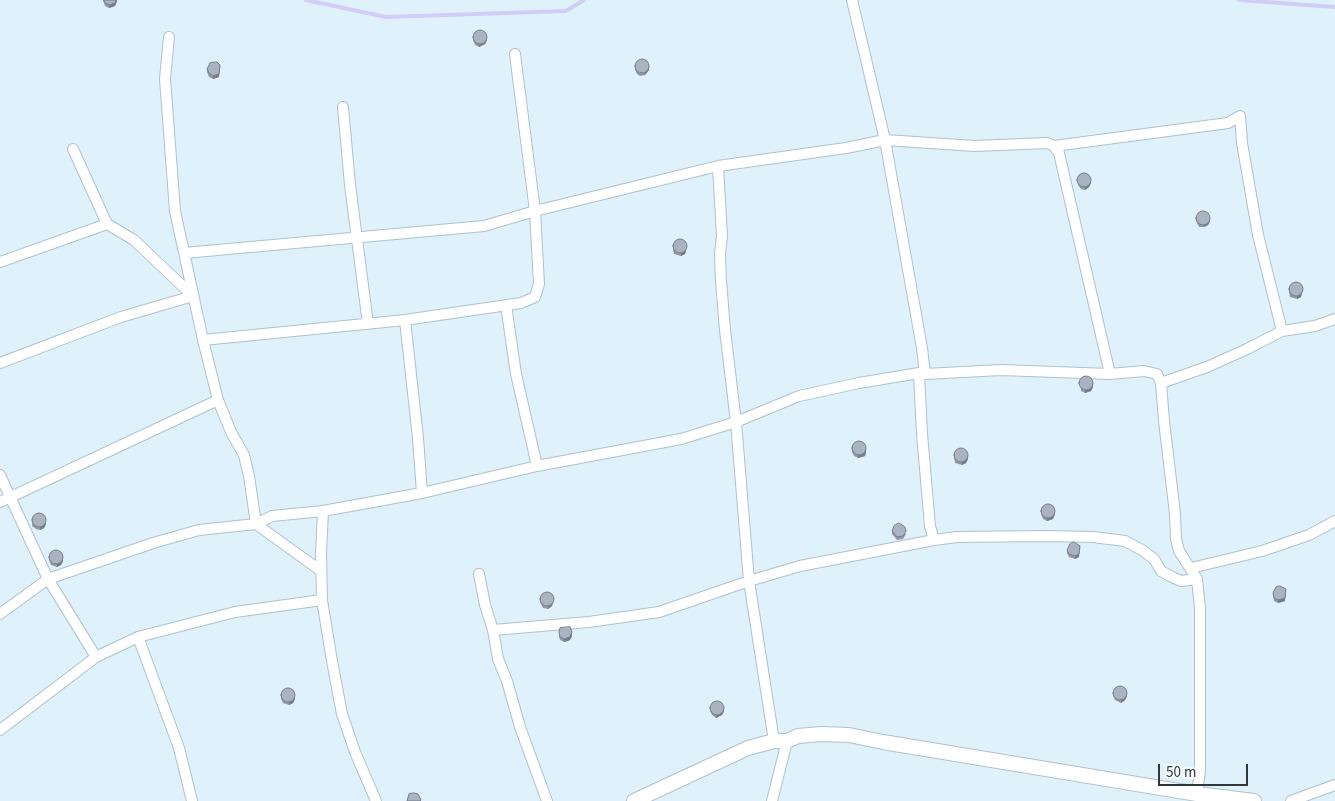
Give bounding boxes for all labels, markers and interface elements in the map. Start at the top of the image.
scale bar [1160,754,1250,786]
text: 50 m [1166,762,1196,783]

